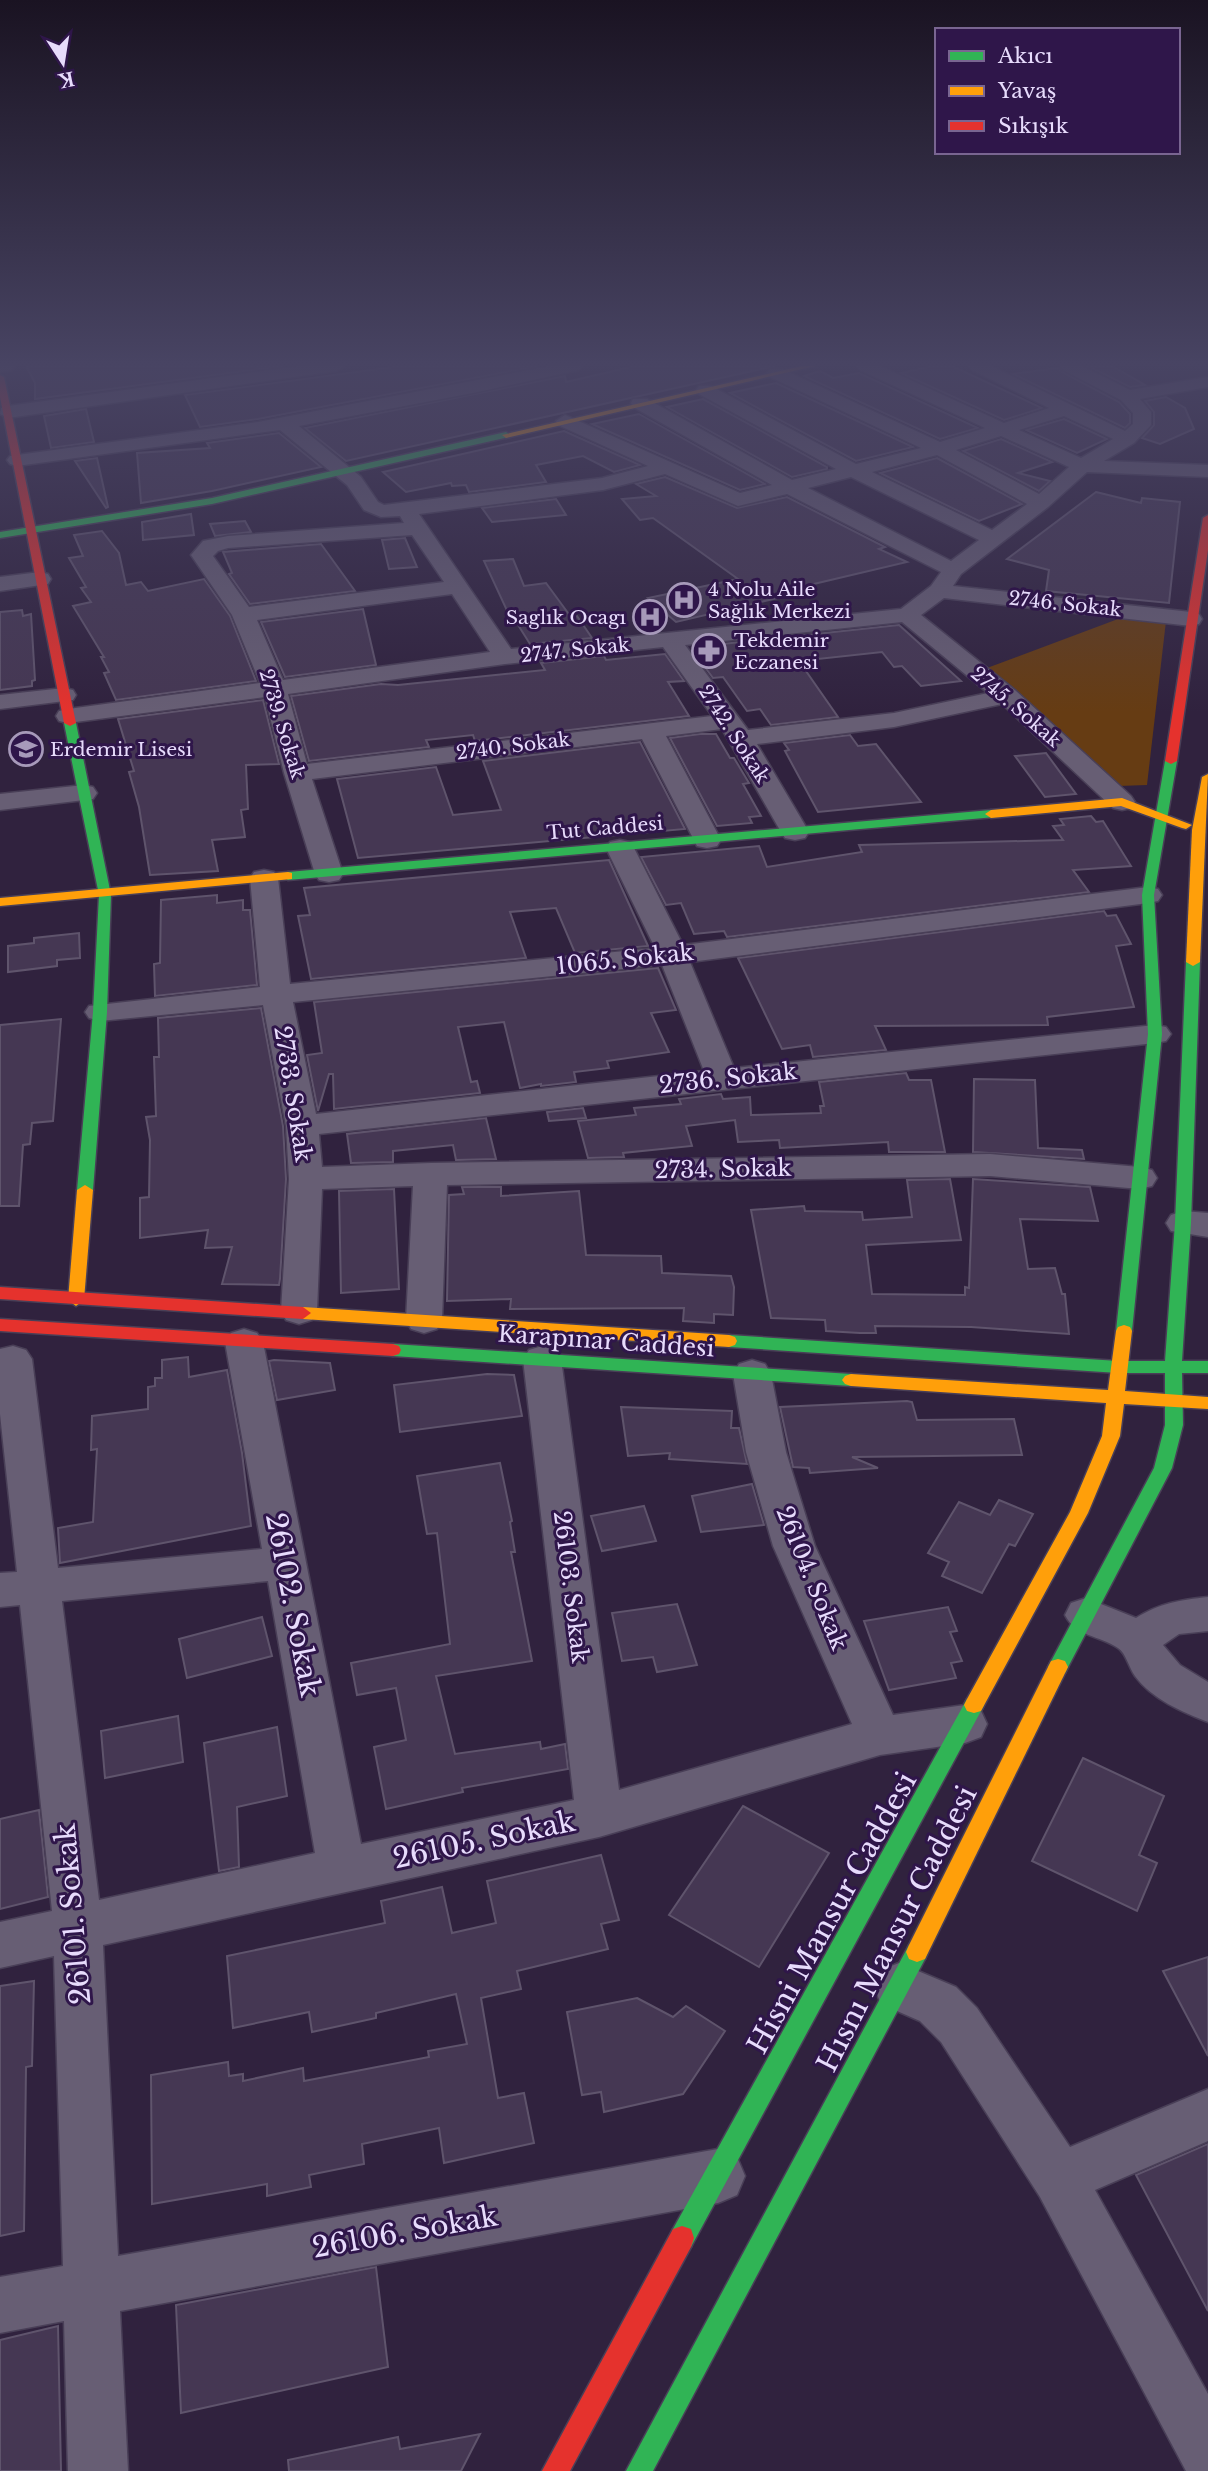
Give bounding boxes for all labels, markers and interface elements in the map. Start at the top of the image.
north arrow [28,28,98,98]
legend [935,28,1180,154]
text: Akıcı [997,43,1053,69]
text: K [55,66,76,92]
text: Yavaş [997,78,1056,104]
text: Sıkışık [998,113,1068,139]
place label: 4 Nolu Aile Sağlık Merkezi [708,578,851,623]
hospital icon: 4 Nolu Aile Sağlık Merkezi [665,581,703,619]
street label: 2746. Sokak [1007,587,1123,621]
hospital icon: Saglık Ocagı [631,598,669,636]
place label: Saglık Ocagı [506,606,627,629]
place label: Tekdemir Eczanesi [734,629,829,674]
pharmacy icon: Tekdemir Eczanesi [690,632,728,670]
street label: 2747. Sokak [519,633,631,667]
street label: 2745. Sokak [966,662,1066,753]
street label: 2739. Sokak [254,666,310,782]
street label: 2742. Sokak [694,680,775,788]
street label: 2740. Sokak [455,728,571,764]
school or university icon: Erdemir Lisesi [7,730,45,768]
place label: Erdemir Lisesi [50,738,193,761]
street label: Tut Caddesi [546,811,665,845]
street label: 1065. Sokak [555,938,696,980]
street label: 2733. Sokak [268,1024,318,1165]
street label: 2736. Sokak [658,1057,799,1099]
street label: 2734. Sokak [654,1154,793,1184]
street label: Karapınar Caddesi [497,1319,715,1363]
street label: 26104. Sokak [770,1502,854,1655]
street label: 26103. Sokak [548,1509,594,1666]
street label: 26102. Sokak [258,1510,328,1701]
street label: Hisni Mansur Caddesi [740,1766,924,2060]
street label: Hısnı Mansur Caddesi [810,1780,984,2078]
street label: 26105. Sokak [390,1803,579,1876]
street label: 26101. Sokak [48,1821,98,2006]
street label: 26106. Sokak [310,2198,501,2266]

